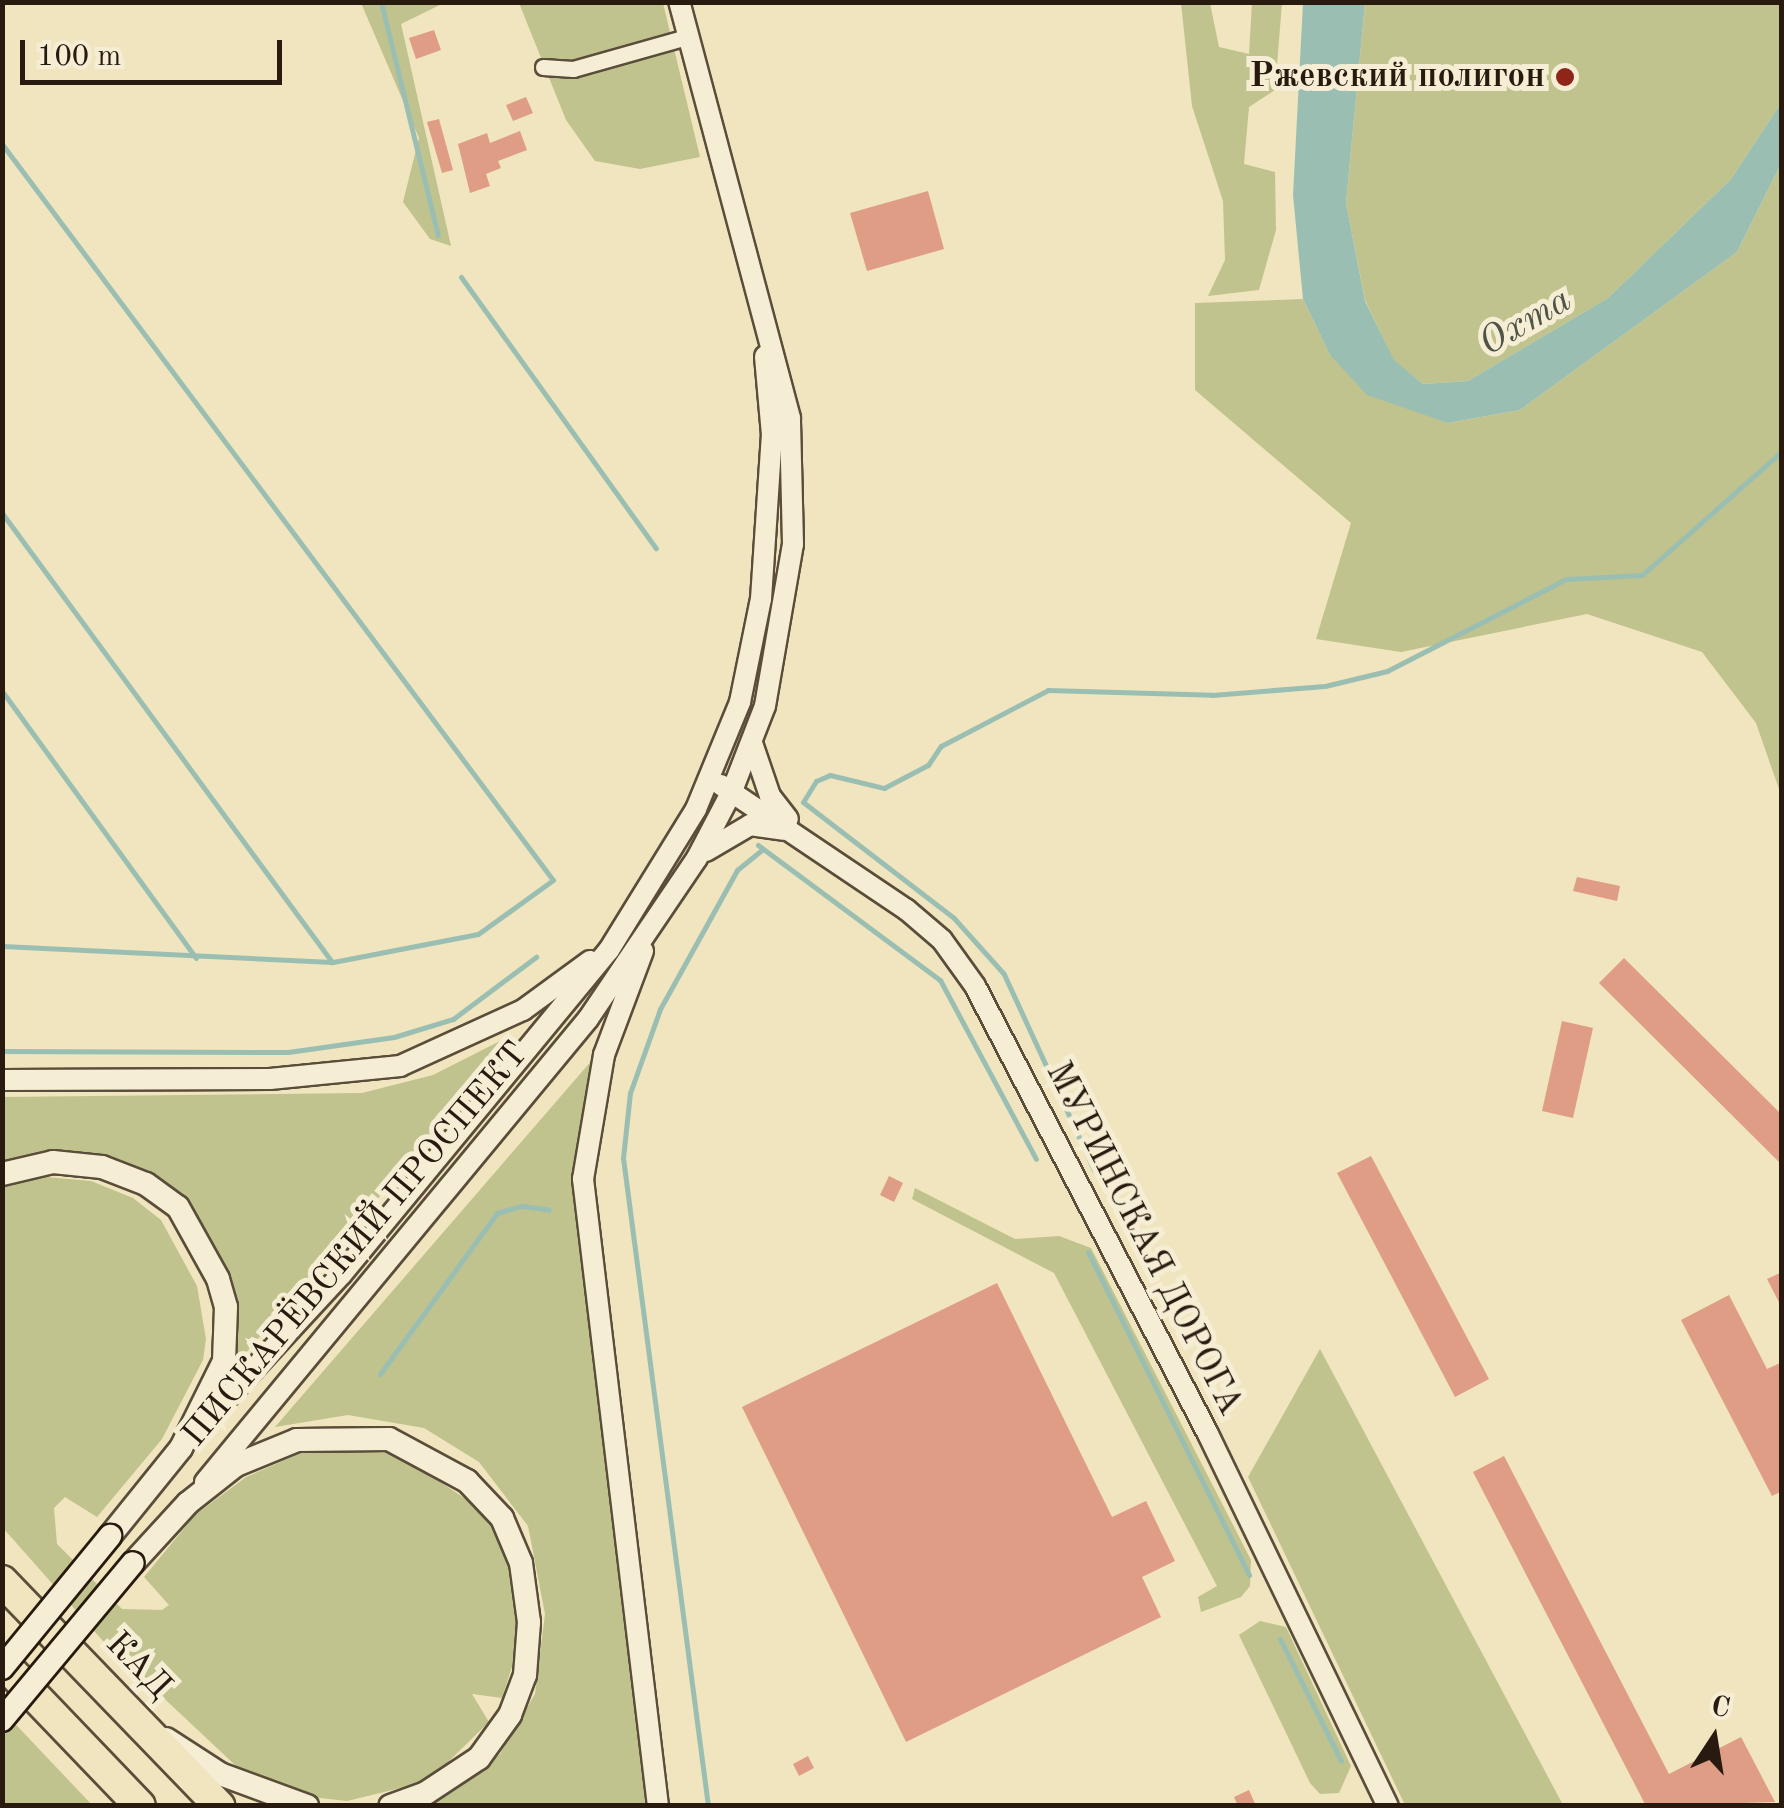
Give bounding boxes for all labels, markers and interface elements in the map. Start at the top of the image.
scale bar [25,20,288,82]
text: 100 m [37,42,121,72]
place label: Ржевский полигон [1249,56,1545,98]
marker: Ржевский полигон [1554,66,1576,88]
water label: Охта [1472,278,1580,368]
street label: ПИСКАРЁВСКИЙ ПРОСПЕКТ [174,1034,538,1456]
street label: МУРИНСКАЯ ДОРОГА [1036,1055,1250,1423]
street label: КАД [96,1624,180,1708]
north arrow [1664,1688,1764,1788]
text: С [1708,1693,1732,1724]

